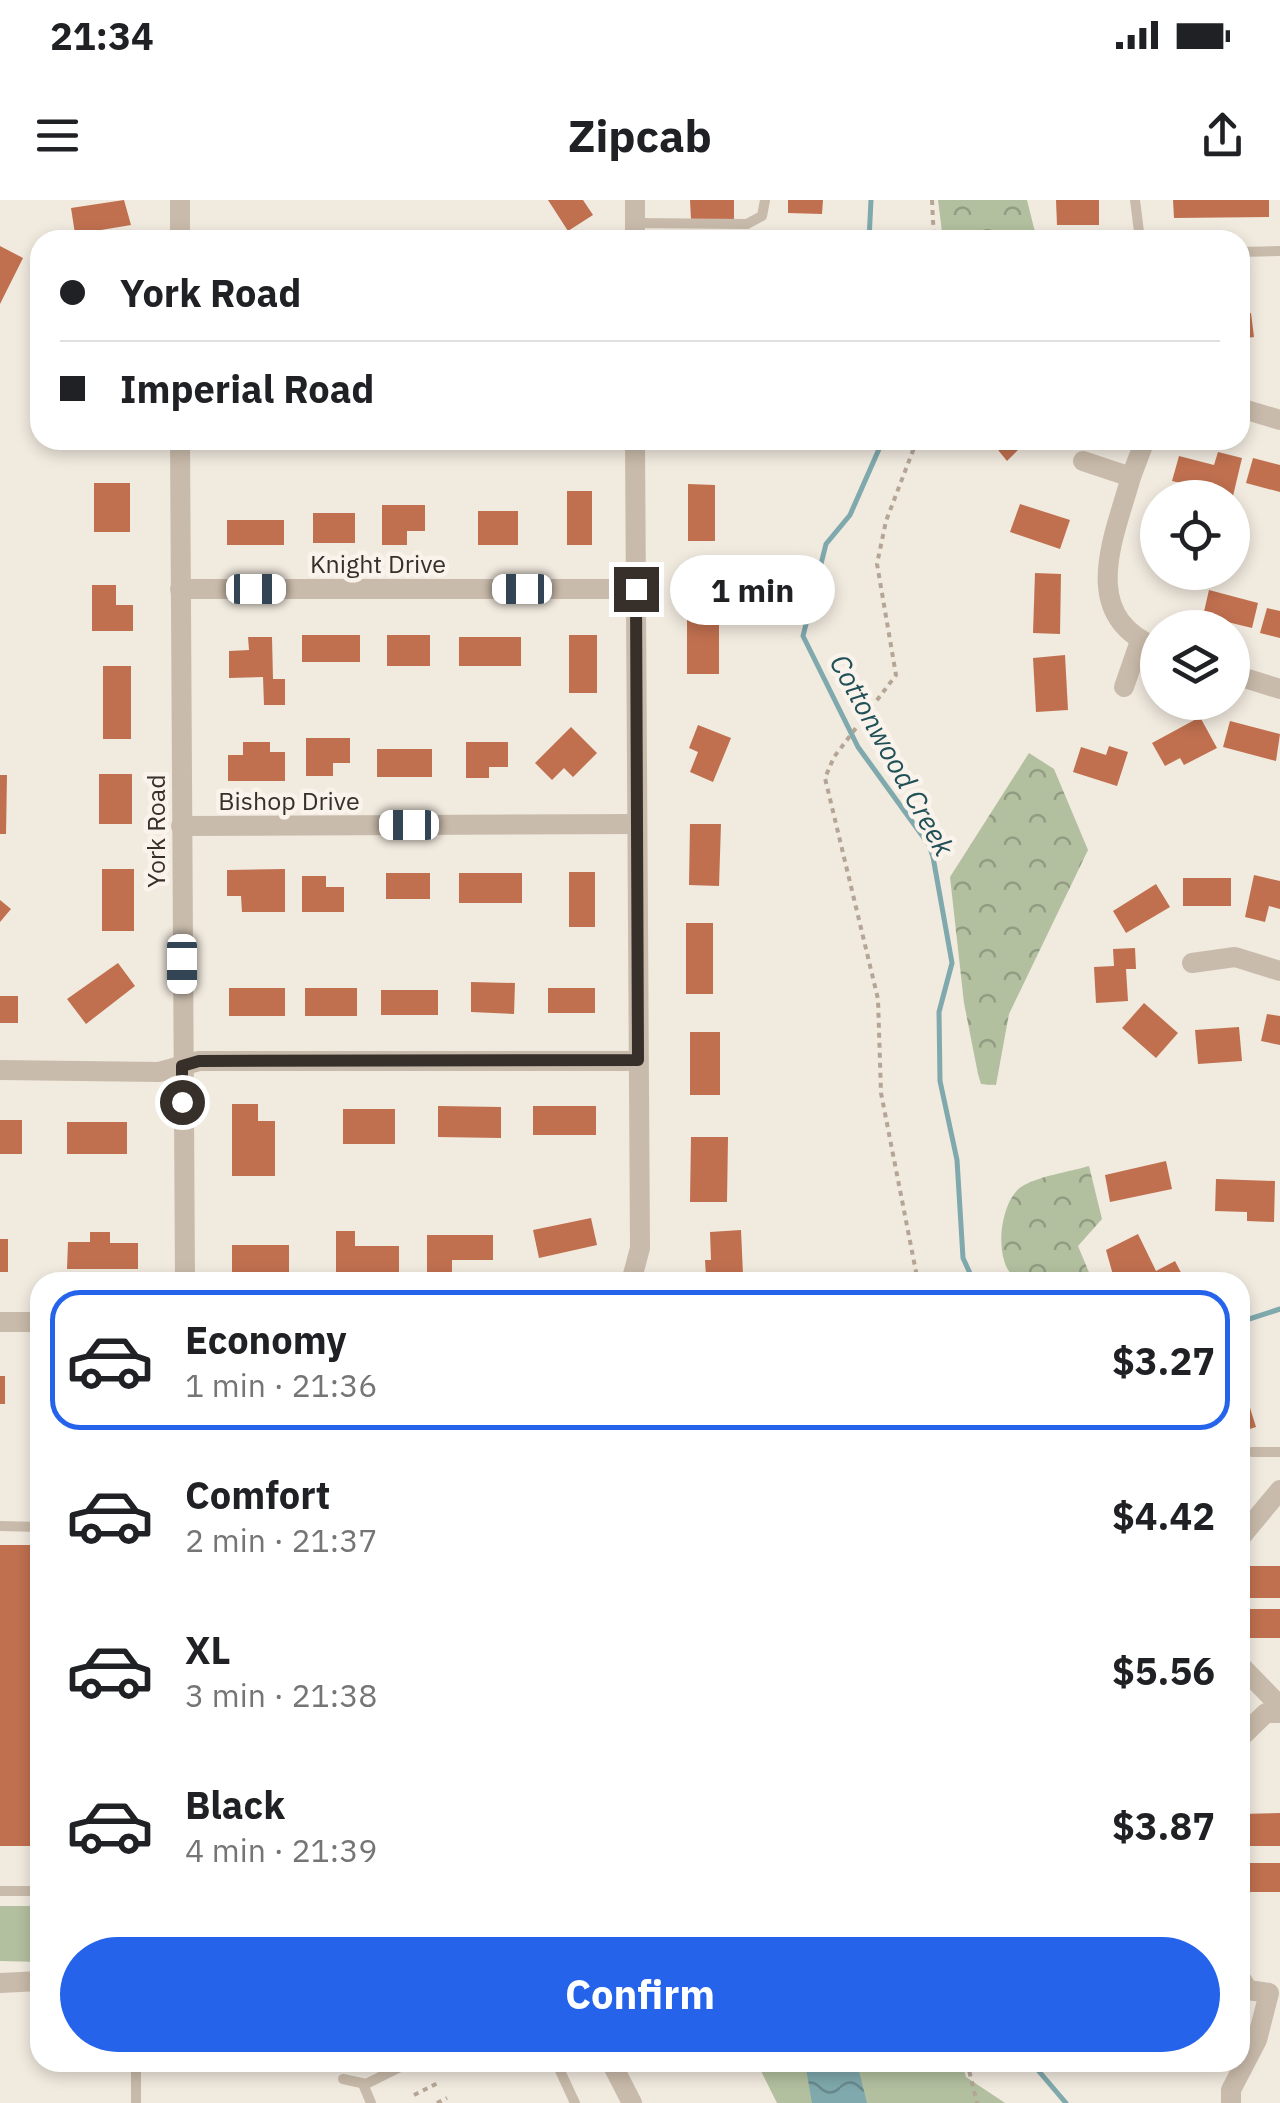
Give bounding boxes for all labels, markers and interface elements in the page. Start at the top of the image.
text: 21:34 [50,11,154,60]
text: Zipcab [568,106,712,164]
icon: menu [30,108,85,163]
icon: share [1195,108,1250,163]
text: York Road [120,268,301,317]
text: Imperial Road [120,364,374,413]
map controls [1140,480,1250,720]
button: locate [1140,480,1250,590]
street label: Knight Drive [310,547,446,580]
callout: 1 min [671,554,836,624]
route end [614,567,659,612]
text: 1 min [711,569,794,611]
car [226,574,286,604]
car [492,574,552,604]
button: layers [1140,610,1250,720]
water label: Cottonwood Creek [822,647,963,862]
street label: York Road [139,774,172,888]
street label: Bishop Drive [218,784,360,817]
car [379,810,439,840]
car [167,934,197,994]
route start [160,1080,205,1125]
icon: car [65,1315,155,1405]
text: Economy [185,1315,347,1364]
text: $3.27 [1112,1336,1215,1385]
text: 1 min · 21:36 [185,1364,378,1406]
icon: car [65,1470,155,1560]
text: Comfort [185,1470,330,1519]
text: $4.42 [1112,1491,1215,1540]
text: 2 min · 21:37 [185,1519,378,1561]
icon: car [65,1625,155,1715]
text: XL [185,1625,231,1674]
text: $5.56 [1112,1646,1215,1695]
text: 3 min · 21:38 [185,1674,378,1716]
icon: car [65,1780,155,1870]
text: Black [185,1780,285,1829]
text: $3.87 [1112,1801,1215,1850]
text: 4 min · 21:39 [185,1829,378,1871]
button: Confirm [60,1937,1220,2052]

